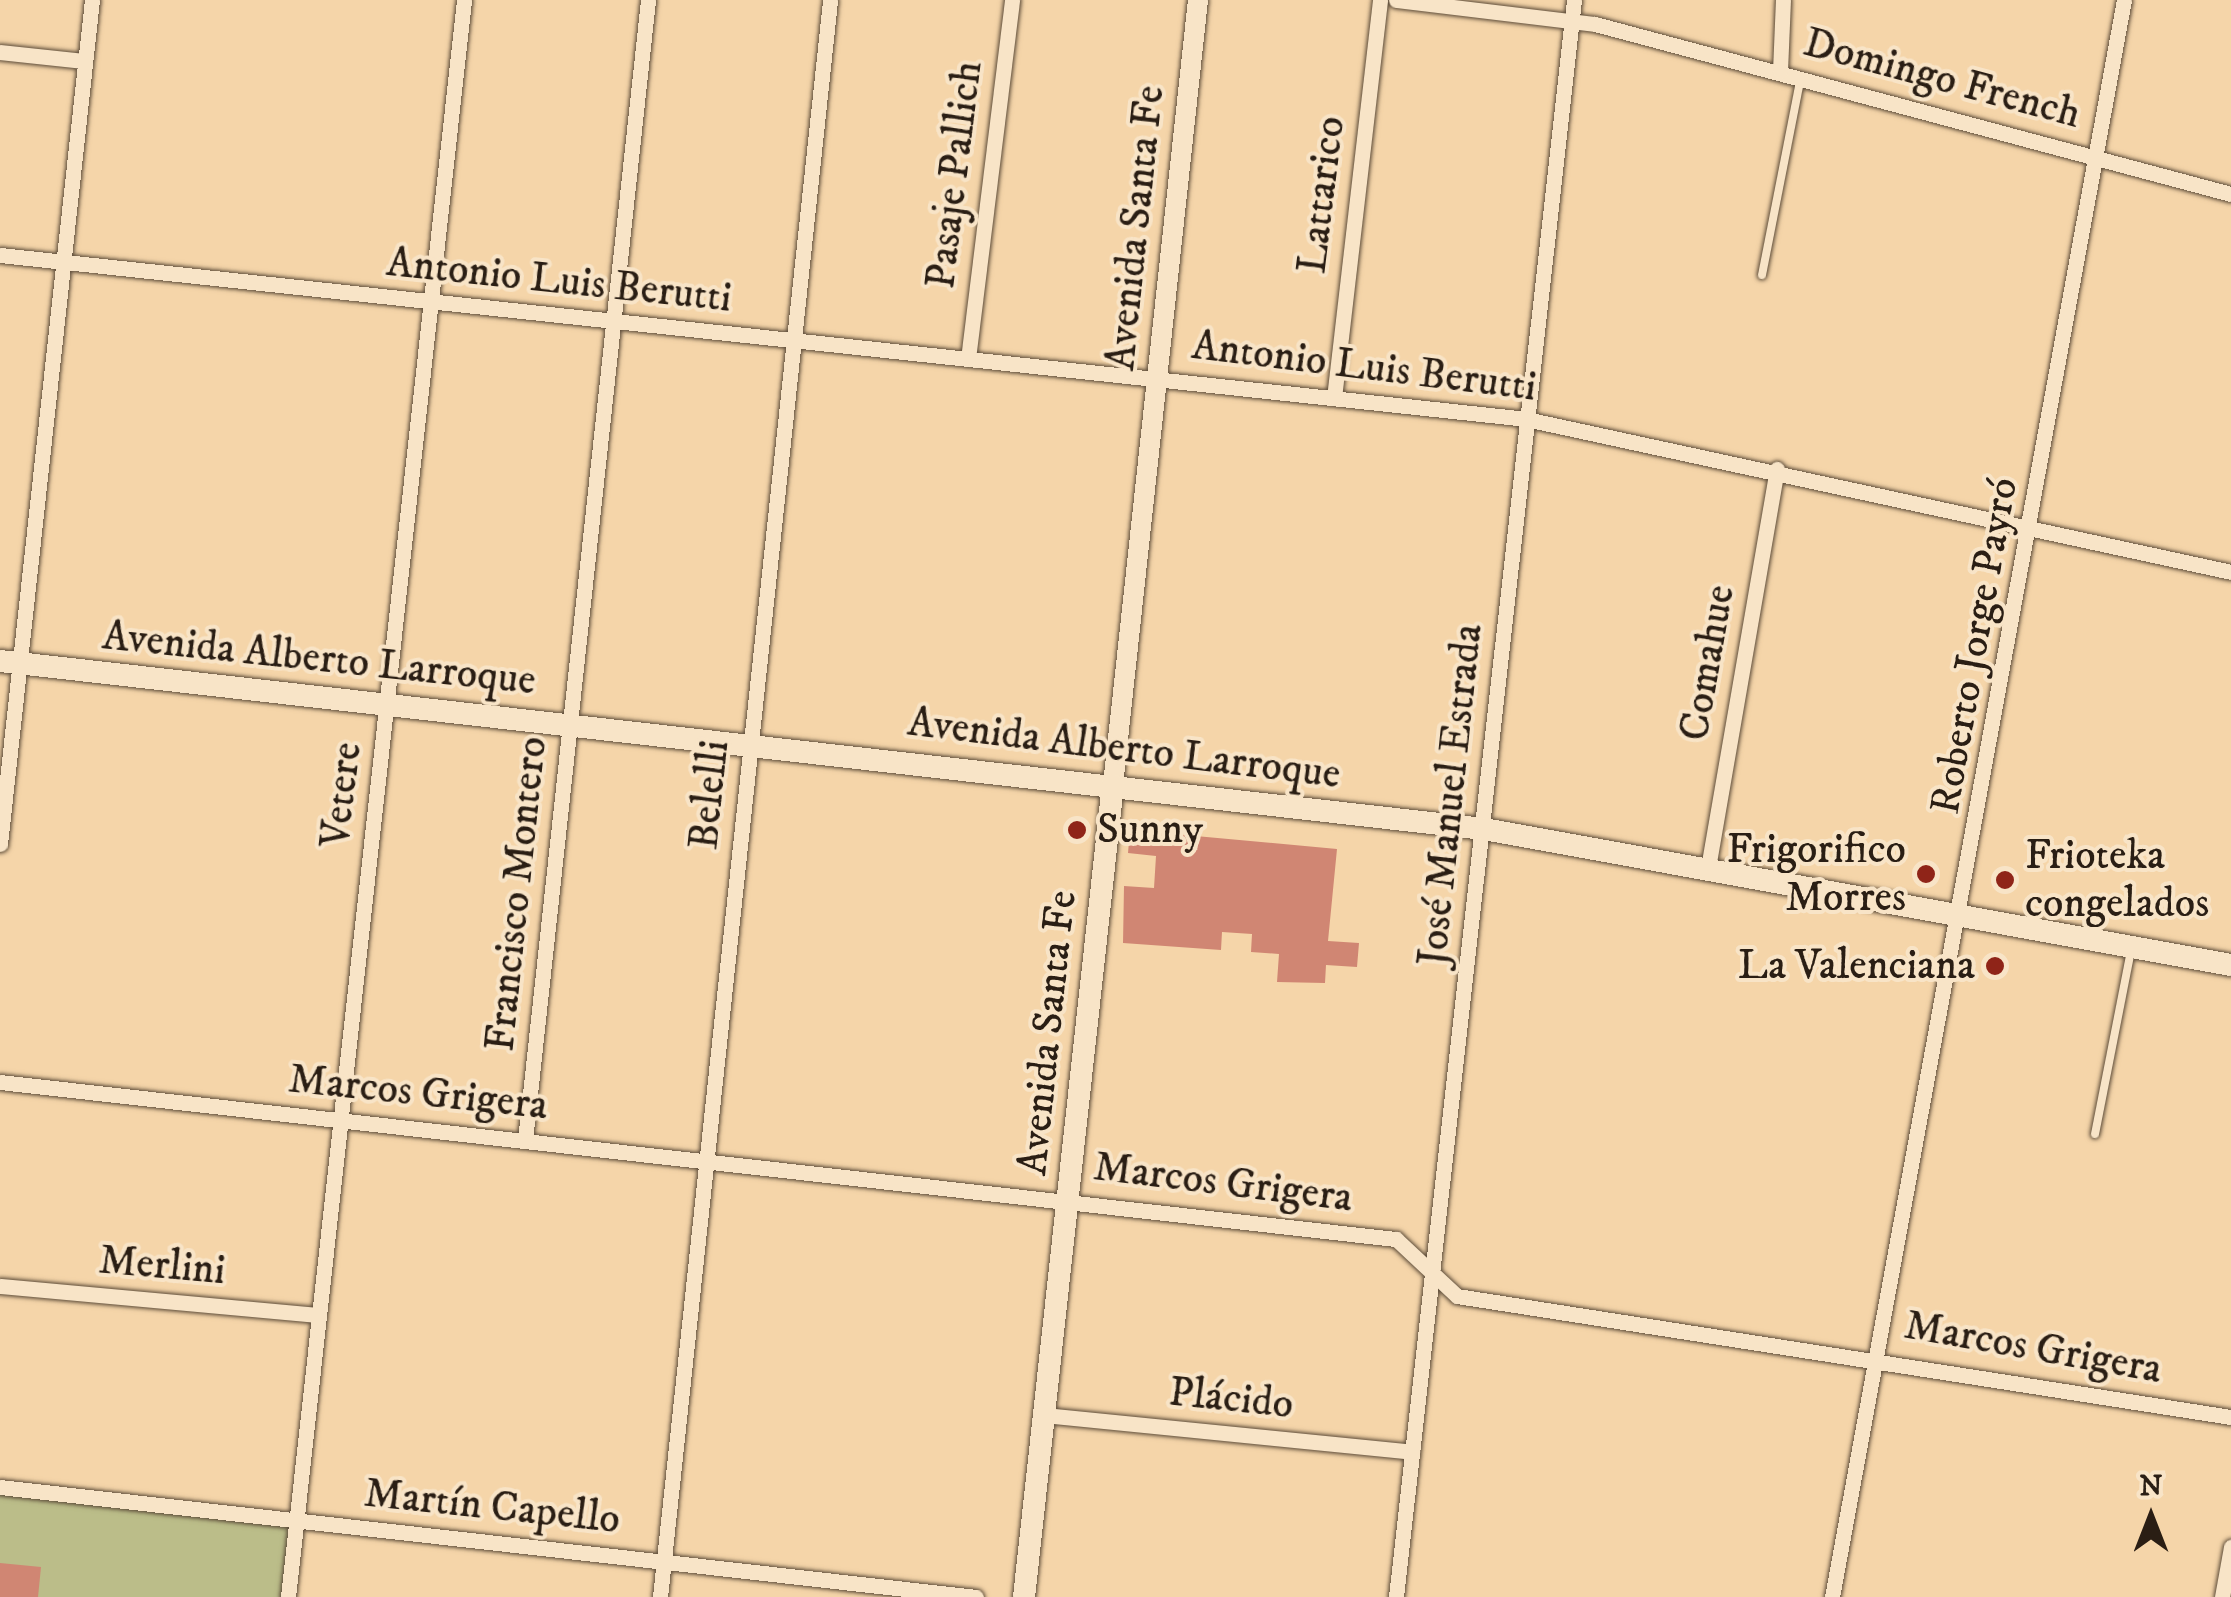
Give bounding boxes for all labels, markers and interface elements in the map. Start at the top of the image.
street label: Domingo French [1798,18,2086,140]
street label: Pasaje Pallich [916,58,994,292]
street label: Avenida Santa Fe [1096,83,1176,373]
street label: Lattarico [1287,114,1357,276]
street label: Antonio Luis Berutti [384,238,734,324]
street label: Antonio Luis Berutti [1189,321,1539,413]
street label: Roberto Jorge Payró [1921,474,2029,818]
street label: Comahue [1670,581,1746,745]
street label: Avenida Alberto Larroque [100,611,538,707]
street label: José Manuel Estrada [1408,622,1494,968]
street label: Avenida Alberto Larroque [905,697,1343,801]
street label: Francisco Montero [475,734,559,1054]
street label: Belelli [679,738,741,852]
street label: Vetere [311,740,373,850]
place label: Sunny [1097,805,1203,855]
marker: Sunny [1066,819,1088,841]
place label: Frigorifico Morres [1726,825,1906,924]
place label: Frioteka congelados [2025,831,2209,929]
marker: Frigorifico Morres [1915,863,1937,885]
marker: Frioteka congelados [1994,869,2016,891]
street label: Avenida Santa Fe [1008,888,1088,1178]
place label: La Valenciana [1738,941,1975,991]
marker: La Valenciana [1984,955,2006,977]
street label: Marcos Grigera [286,1054,550,1132]
street label: Marcos Grigera [1091,1142,1355,1224]
street label: Merlini [97,1235,227,1297]
street label: Marcos Grigera [1900,1301,2166,1395]
street label: Plácido [1166,1367,1296,1431]
north arrow [2101,1467,2201,1567]
street label: Martín Capello [362,1469,622,1545]
text: N [2140,1469,2162,1504]

